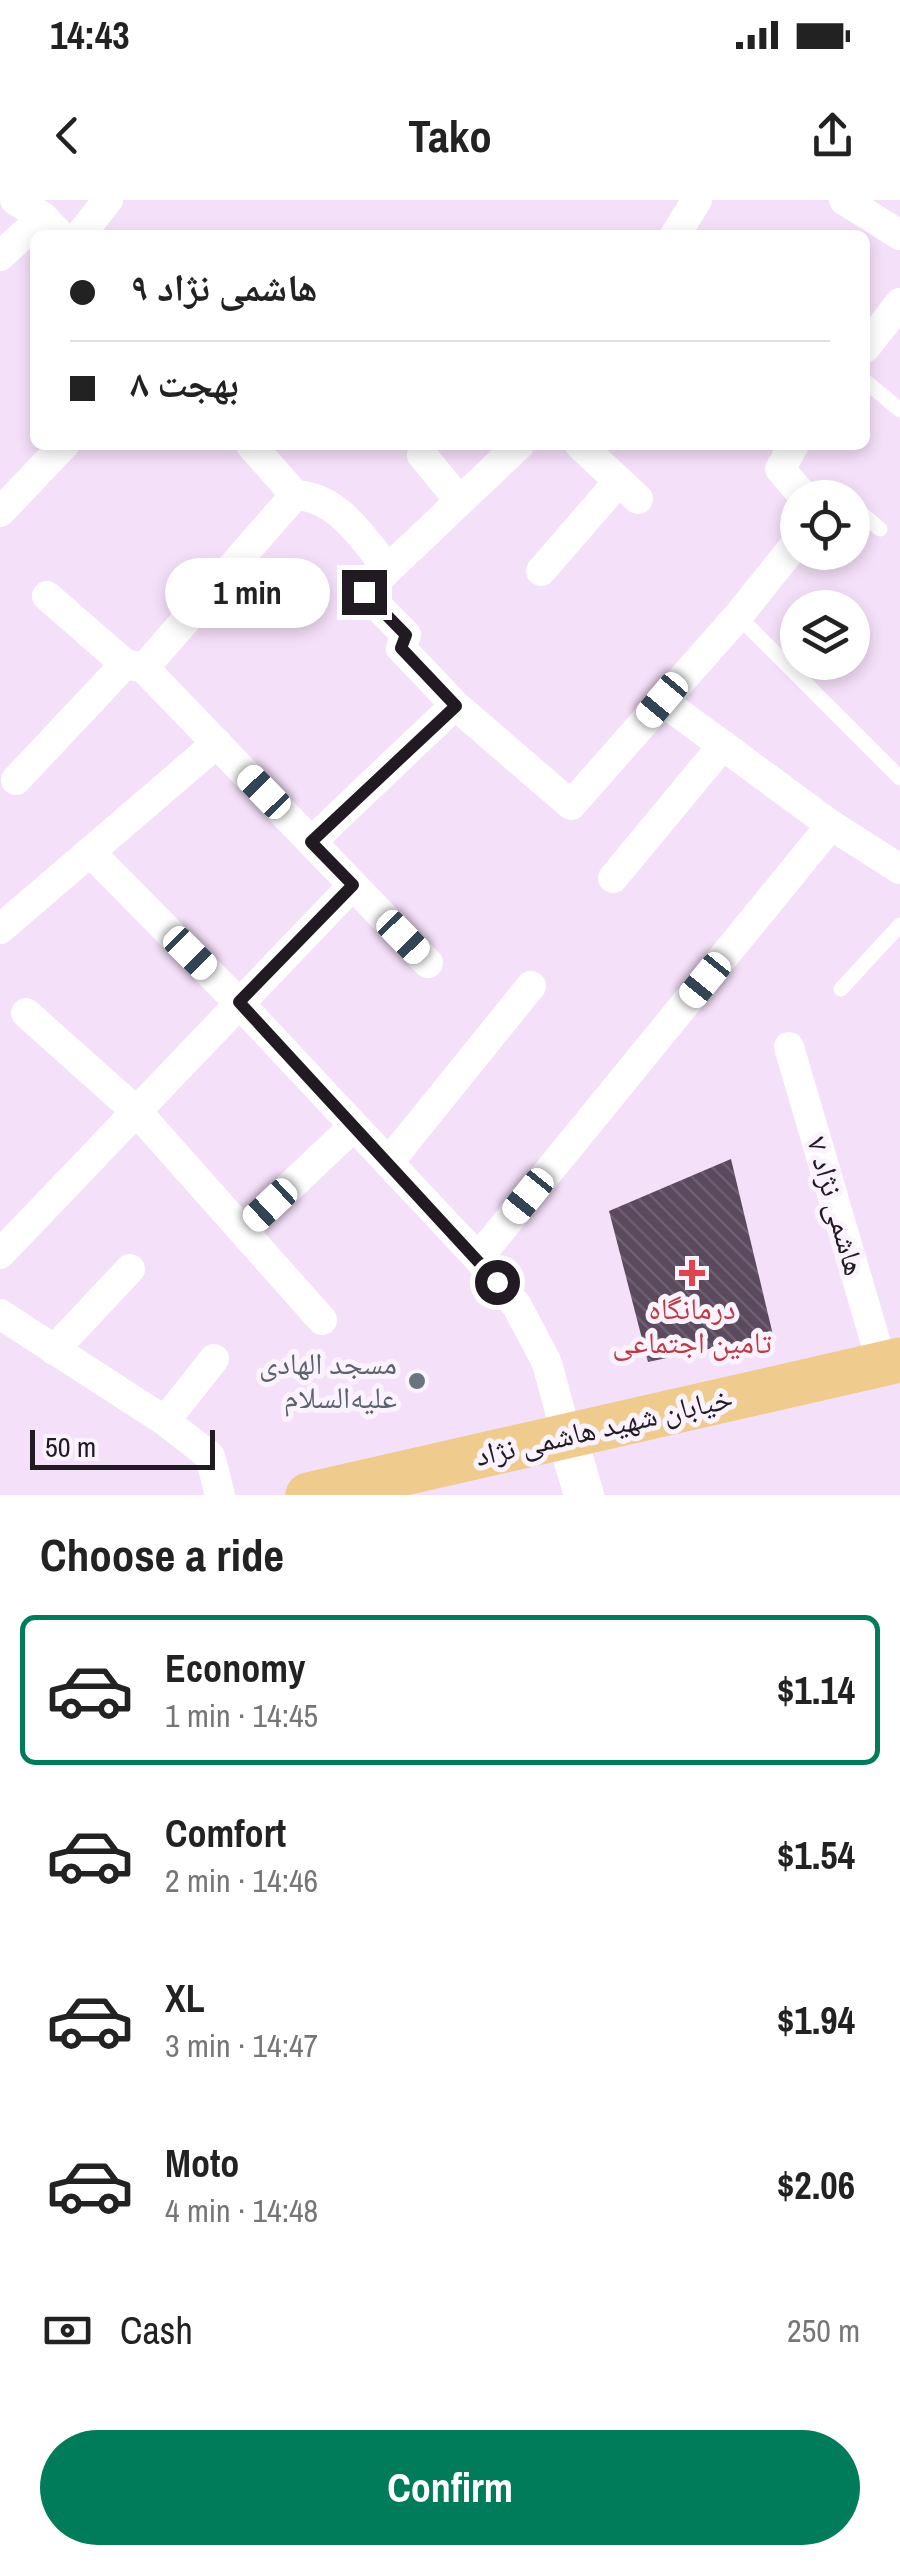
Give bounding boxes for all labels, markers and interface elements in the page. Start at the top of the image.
text: 14:43 [50,10,130,61]
text: Tako [408,105,492,166]
icon: back [40,108,95,163]
icon: share [805,108,860,163]
text: هاشمی نژاد ۹ [130,262,318,313]
text: بهجت ۸ [130,358,239,409]
map controls [780,480,870,680]
button: locate [780,480,870,570]
callout: 1 min [164,557,329,627]
route end [342,570,387,615]
text: 1 min [213,571,282,614]
button: layers [780,590,870,680]
car [631,667,693,733]
car [232,760,296,824]
car [371,905,435,969]
car [158,921,222,985]
car [674,947,736,1013]
street label: هاشمی نژاد ۷ [798,1132,876,1280]
car [497,1163,559,1229]
car [238,1174,302,1236]
route start [475,1260,520,1305]
marker: درمانگاه تامین اجتماعی [679,1260,705,1286]
place label: درمانگاه تامین اجتماعی [612,1288,772,1362]
place label: مسجد الهادی علیه‌السلام [259,1343,397,1417]
marker: مسجد الهادی علیه‌السلام [406,1370,428,1392]
street label: خیابان شهید هاشمی نژاد [471,1377,736,1475]
scale bar [30,1425,215,1470]
text: 50 m [45,1428,96,1466]
text: Choose a ride [40,1524,284,1585]
text: Economy [165,1643,305,1694]
icon: car [45,1645,135,1735]
text: $1.14 [777,1665,855,1716]
text: 1 min · 14:45 [165,1694,318,1737]
text: Comfort [165,1808,286,1859]
icon: car [45,1810,135,1900]
text: $1.54 [777,1830,855,1881]
text: 2 min · 14:46 [165,1859,318,1902]
text: XL [165,1973,205,2024]
icon: car [45,1975,135,2065]
text: $1.94 [777,1995,855,2046]
text: 3 min · 14:47 [165,2024,318,2067]
text: Moto [165,2138,239,2189]
icon: car [45,2140,135,2230]
text: $2.06 [777,2160,855,2211]
text: 4 min · 14:48 [165,2189,318,2232]
icon: cash [40,2303,95,2358]
text: Cash [120,2305,193,2356]
text: 250 m [787,2309,860,2352]
button: Confirm [40,2430,860,2545]

